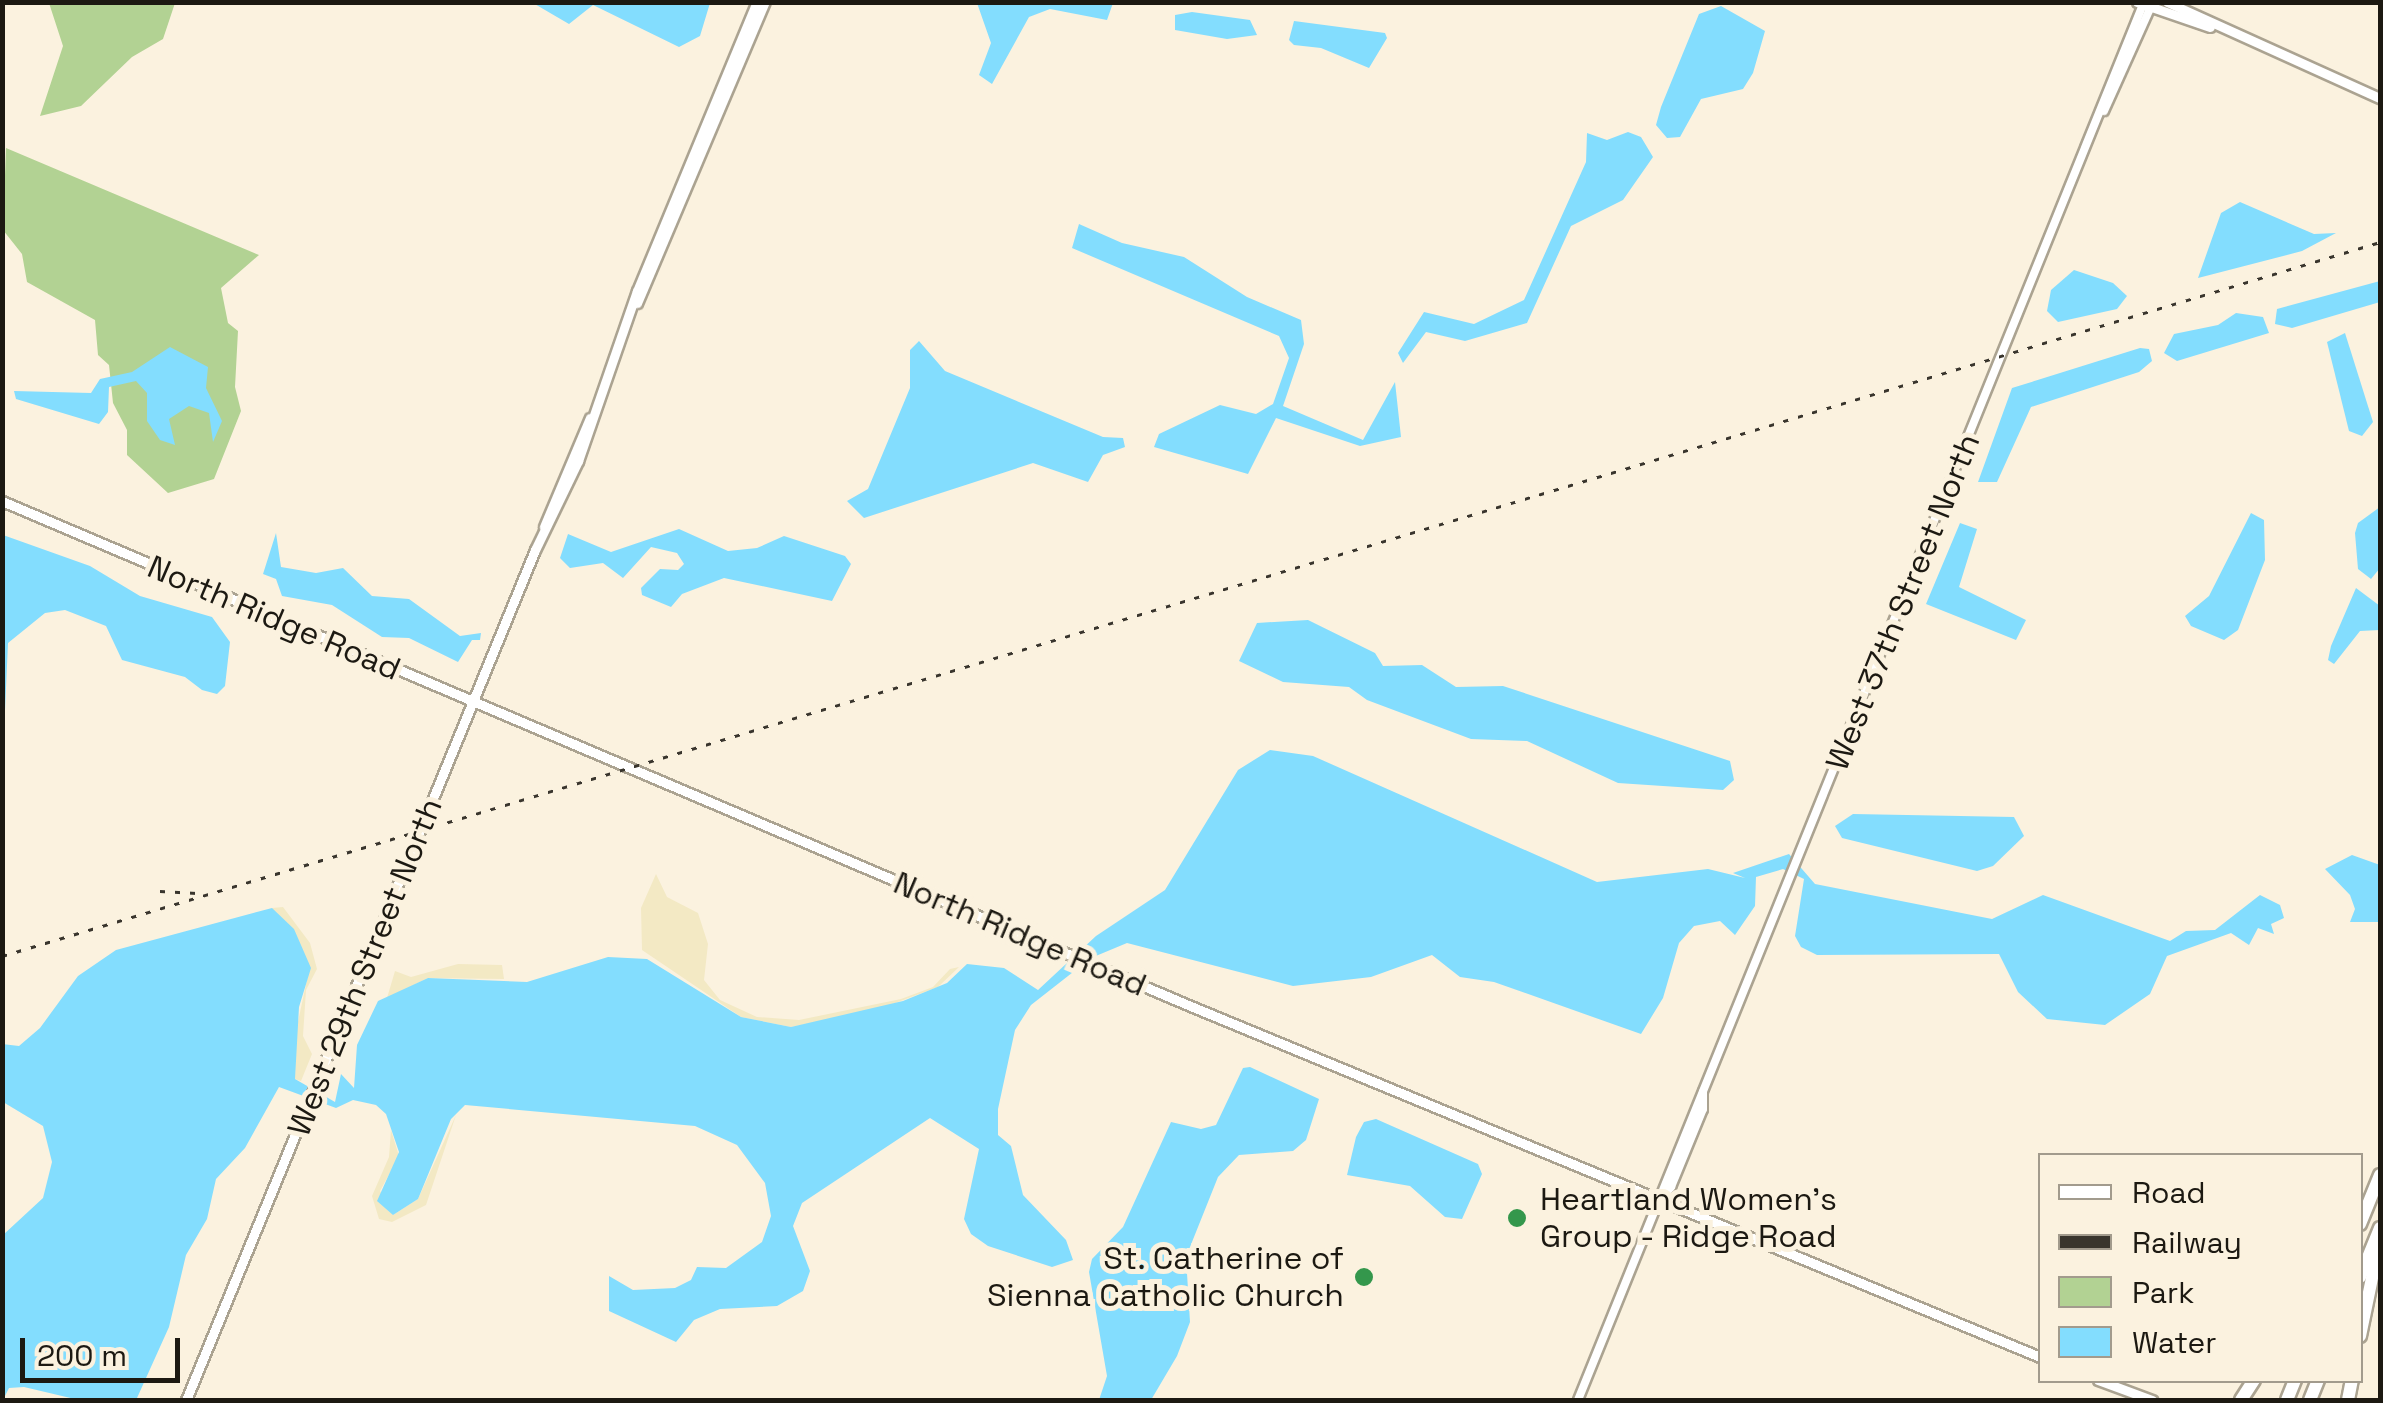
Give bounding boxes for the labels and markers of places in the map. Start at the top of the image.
place label: Heartland Women's Group - Ridge Road [1540,1181,1838,1256]
marker: Heartland Women's Group - Ridge Road [1504,1205,1530,1231]
place label: St. Catherine of Sienna Catholic Church [987,1240,1344,1315]
marker: St. Catherine of Sienna Catholic Church [1353,1266,1375,1288]

